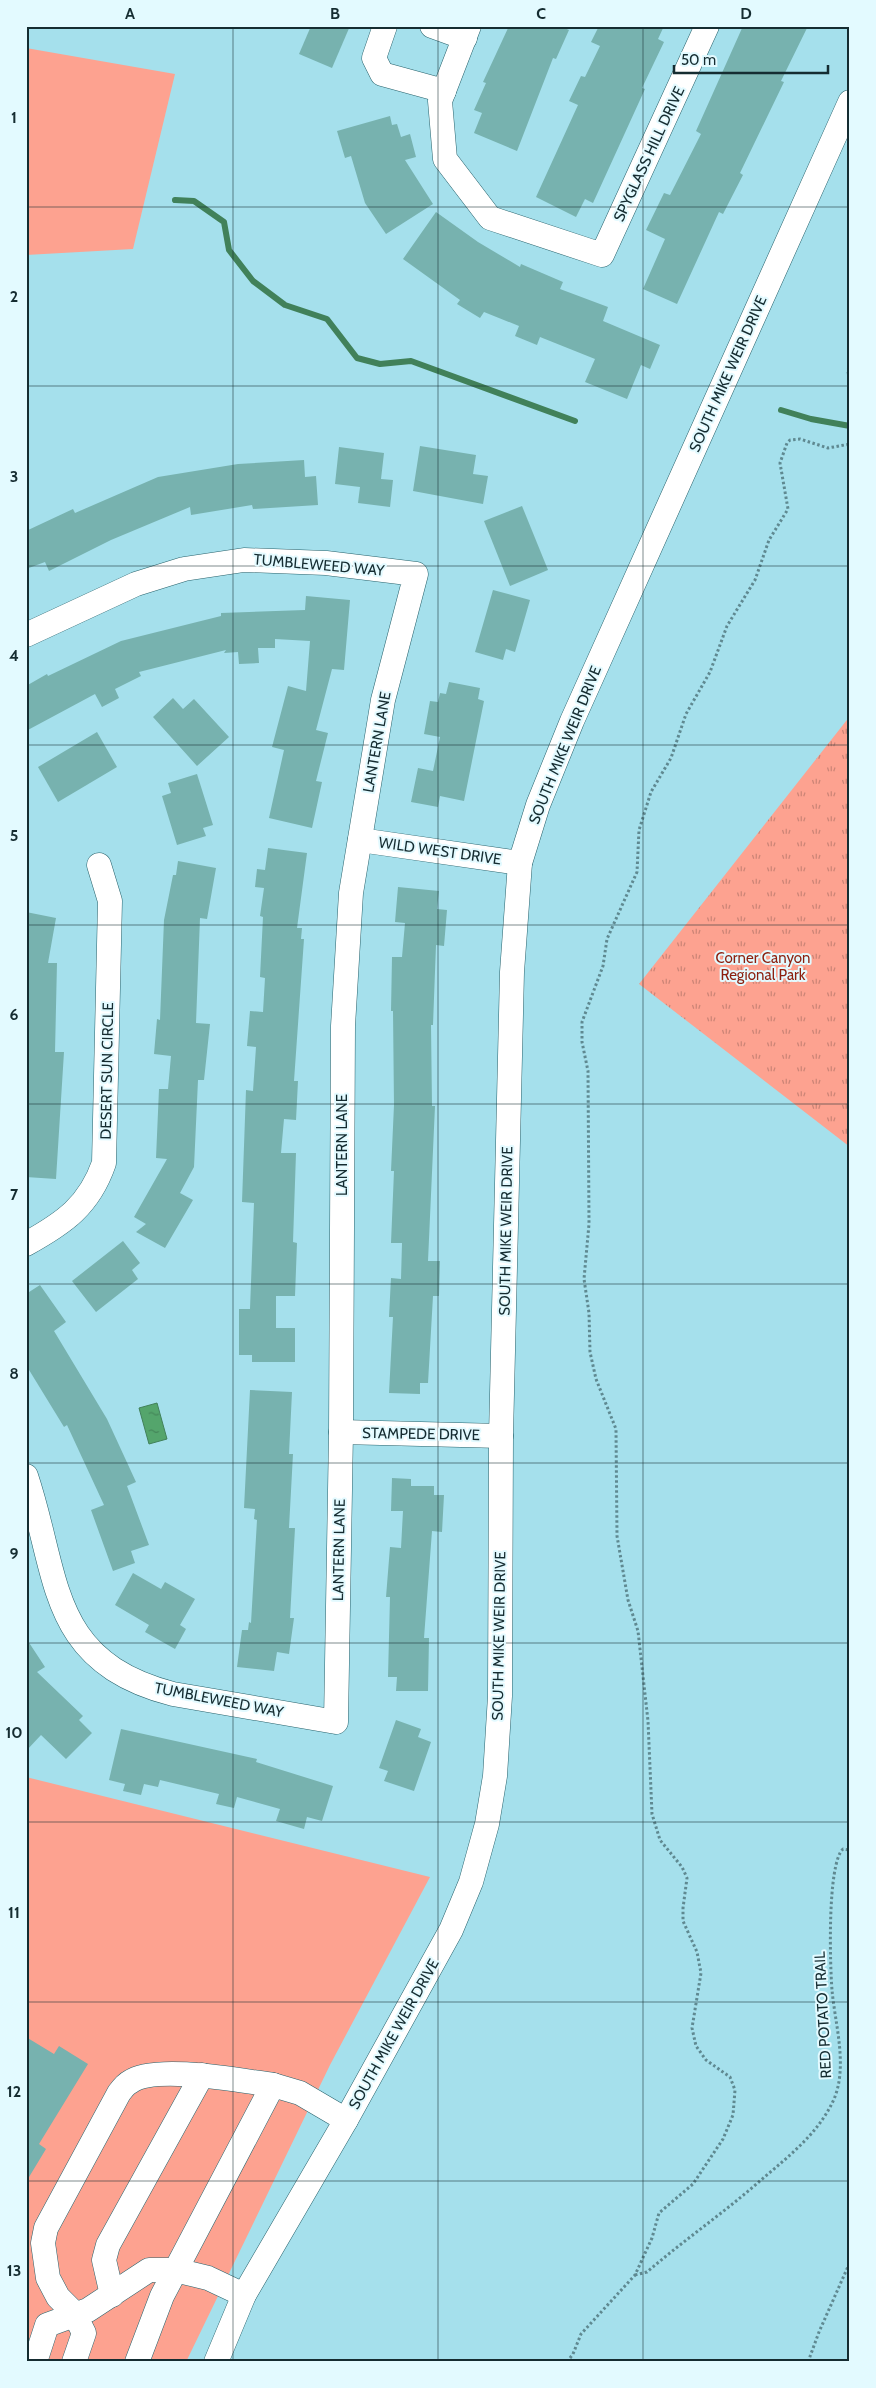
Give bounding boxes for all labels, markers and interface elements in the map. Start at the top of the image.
text: A [125,4,135,23]
text: B [330,4,340,23]
text: C [536,4,546,23]
text: D [740,4,752,23]
scale bar [674,42,827,74]
text: 50 m [681,51,716,69]
street label: SPYGLASS HILL DRIVE [610,83,688,225]
text: 1 [11,108,17,127]
text: 2 [10,287,18,306]
street label: SOUTH MIKE WEIR DRIVE [685,293,771,455]
text: 3 [10,467,18,486]
street label: TUMBLEWEED WAY [253,550,386,580]
text: 4 [9,646,19,665]
street label: SOUTH MIKE WEIR DRIVE [525,663,605,827]
street label: LANTERN LANE [359,690,395,794]
text: 5 [10,826,18,845]
street label: WILD WEST DRIVE [378,833,502,869]
park label: Corner Canyon Regional Park [716,949,810,984]
street label: DESERT SUN CIRCLE [97,1002,117,1140]
text: 6 [10,1005,19,1024]
street label: LANTERN LANE [333,1094,351,1196]
street label: SOUTH MIKE WEIR DRIVE [496,1146,516,1316]
text: 7 [10,1185,19,1204]
text: 8 [9,1364,19,1383]
street label: STAMPEDE DRIVE [362,1424,480,1444]
street label: LANTERN LANE [329,1499,349,1601]
text: 9 [10,1544,19,1563]
street label: SOUTH MIKE WEIR DRIVE [489,1551,509,1721]
street label: TUMBLEWEED WAY [153,1679,286,1721]
text: 10 [5,1723,23,1742]
text: 11 [8,1903,20,1922]
street label: RED POTATO TRAIL [811,1951,835,2079]
street label: SOUTH MIKE WEIR DRIVE [345,1956,443,2112]
text: 12 [7,2082,21,2101]
text: 13 [7,2261,21,2280]

